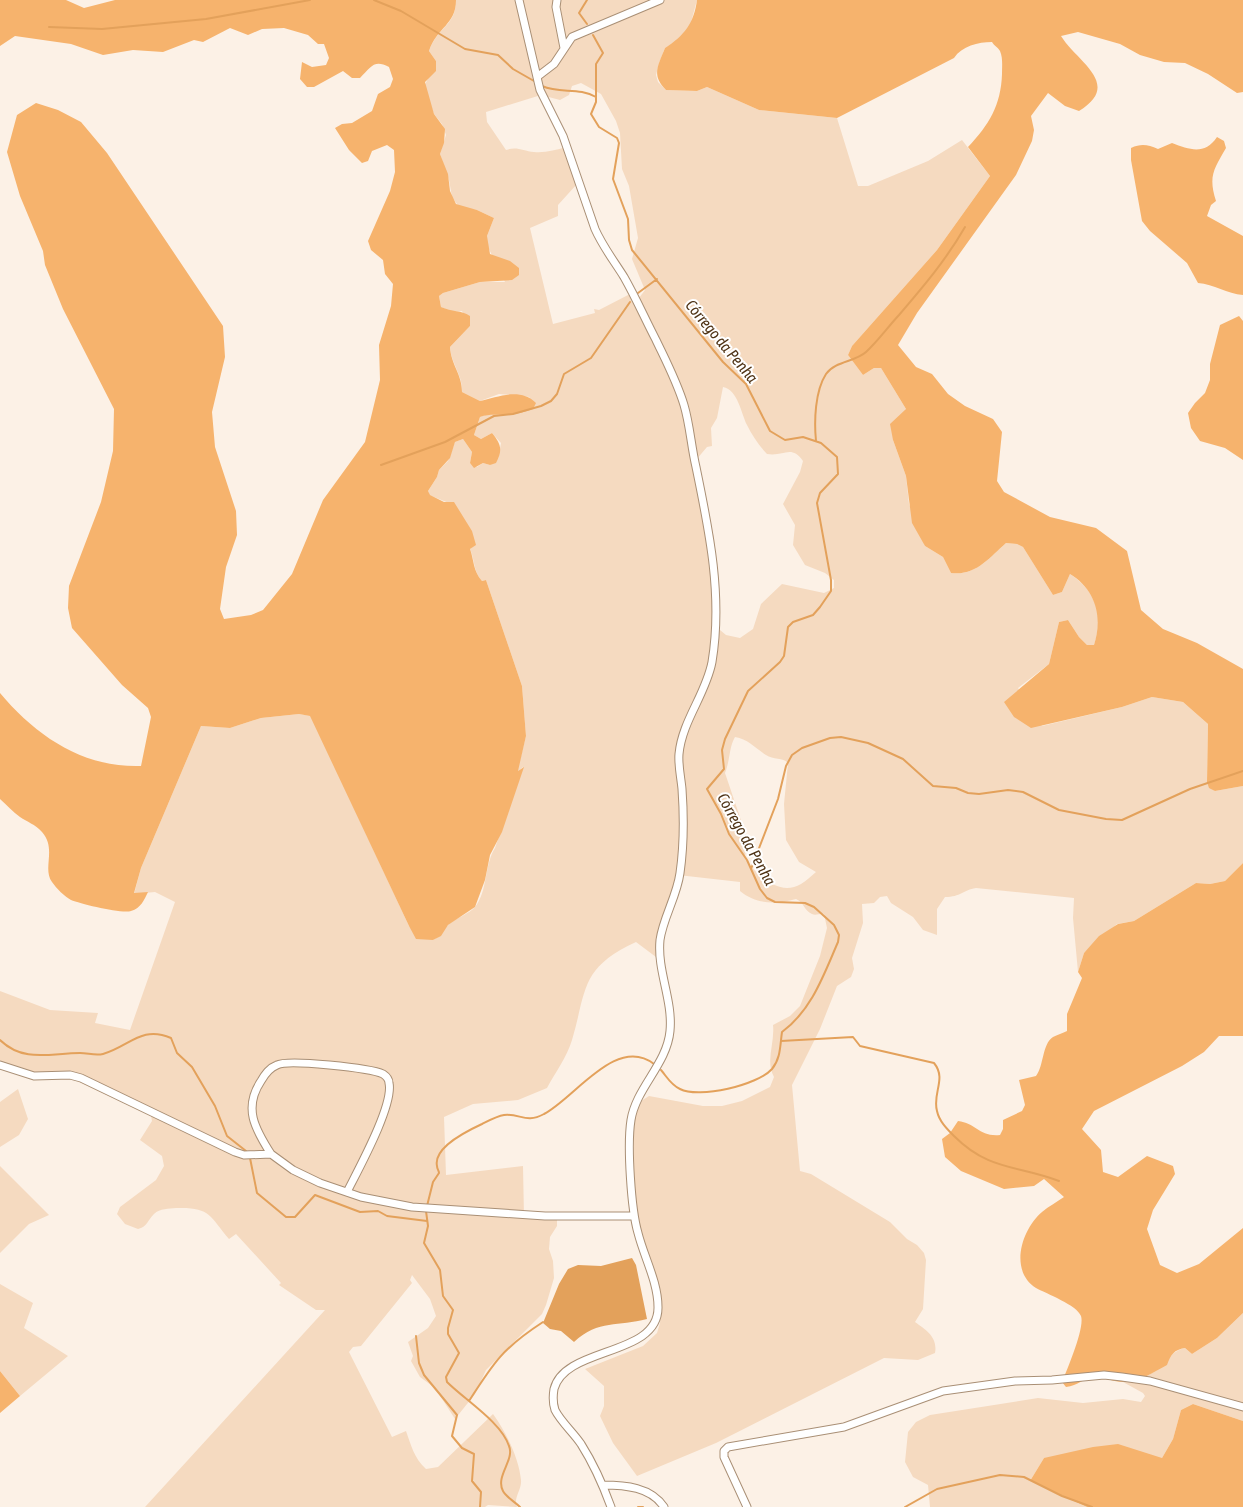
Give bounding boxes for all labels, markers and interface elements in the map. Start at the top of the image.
water label: Córrego da Penha [681,296,762,387]
water label: Córrego da Penha [713,790,780,889]

